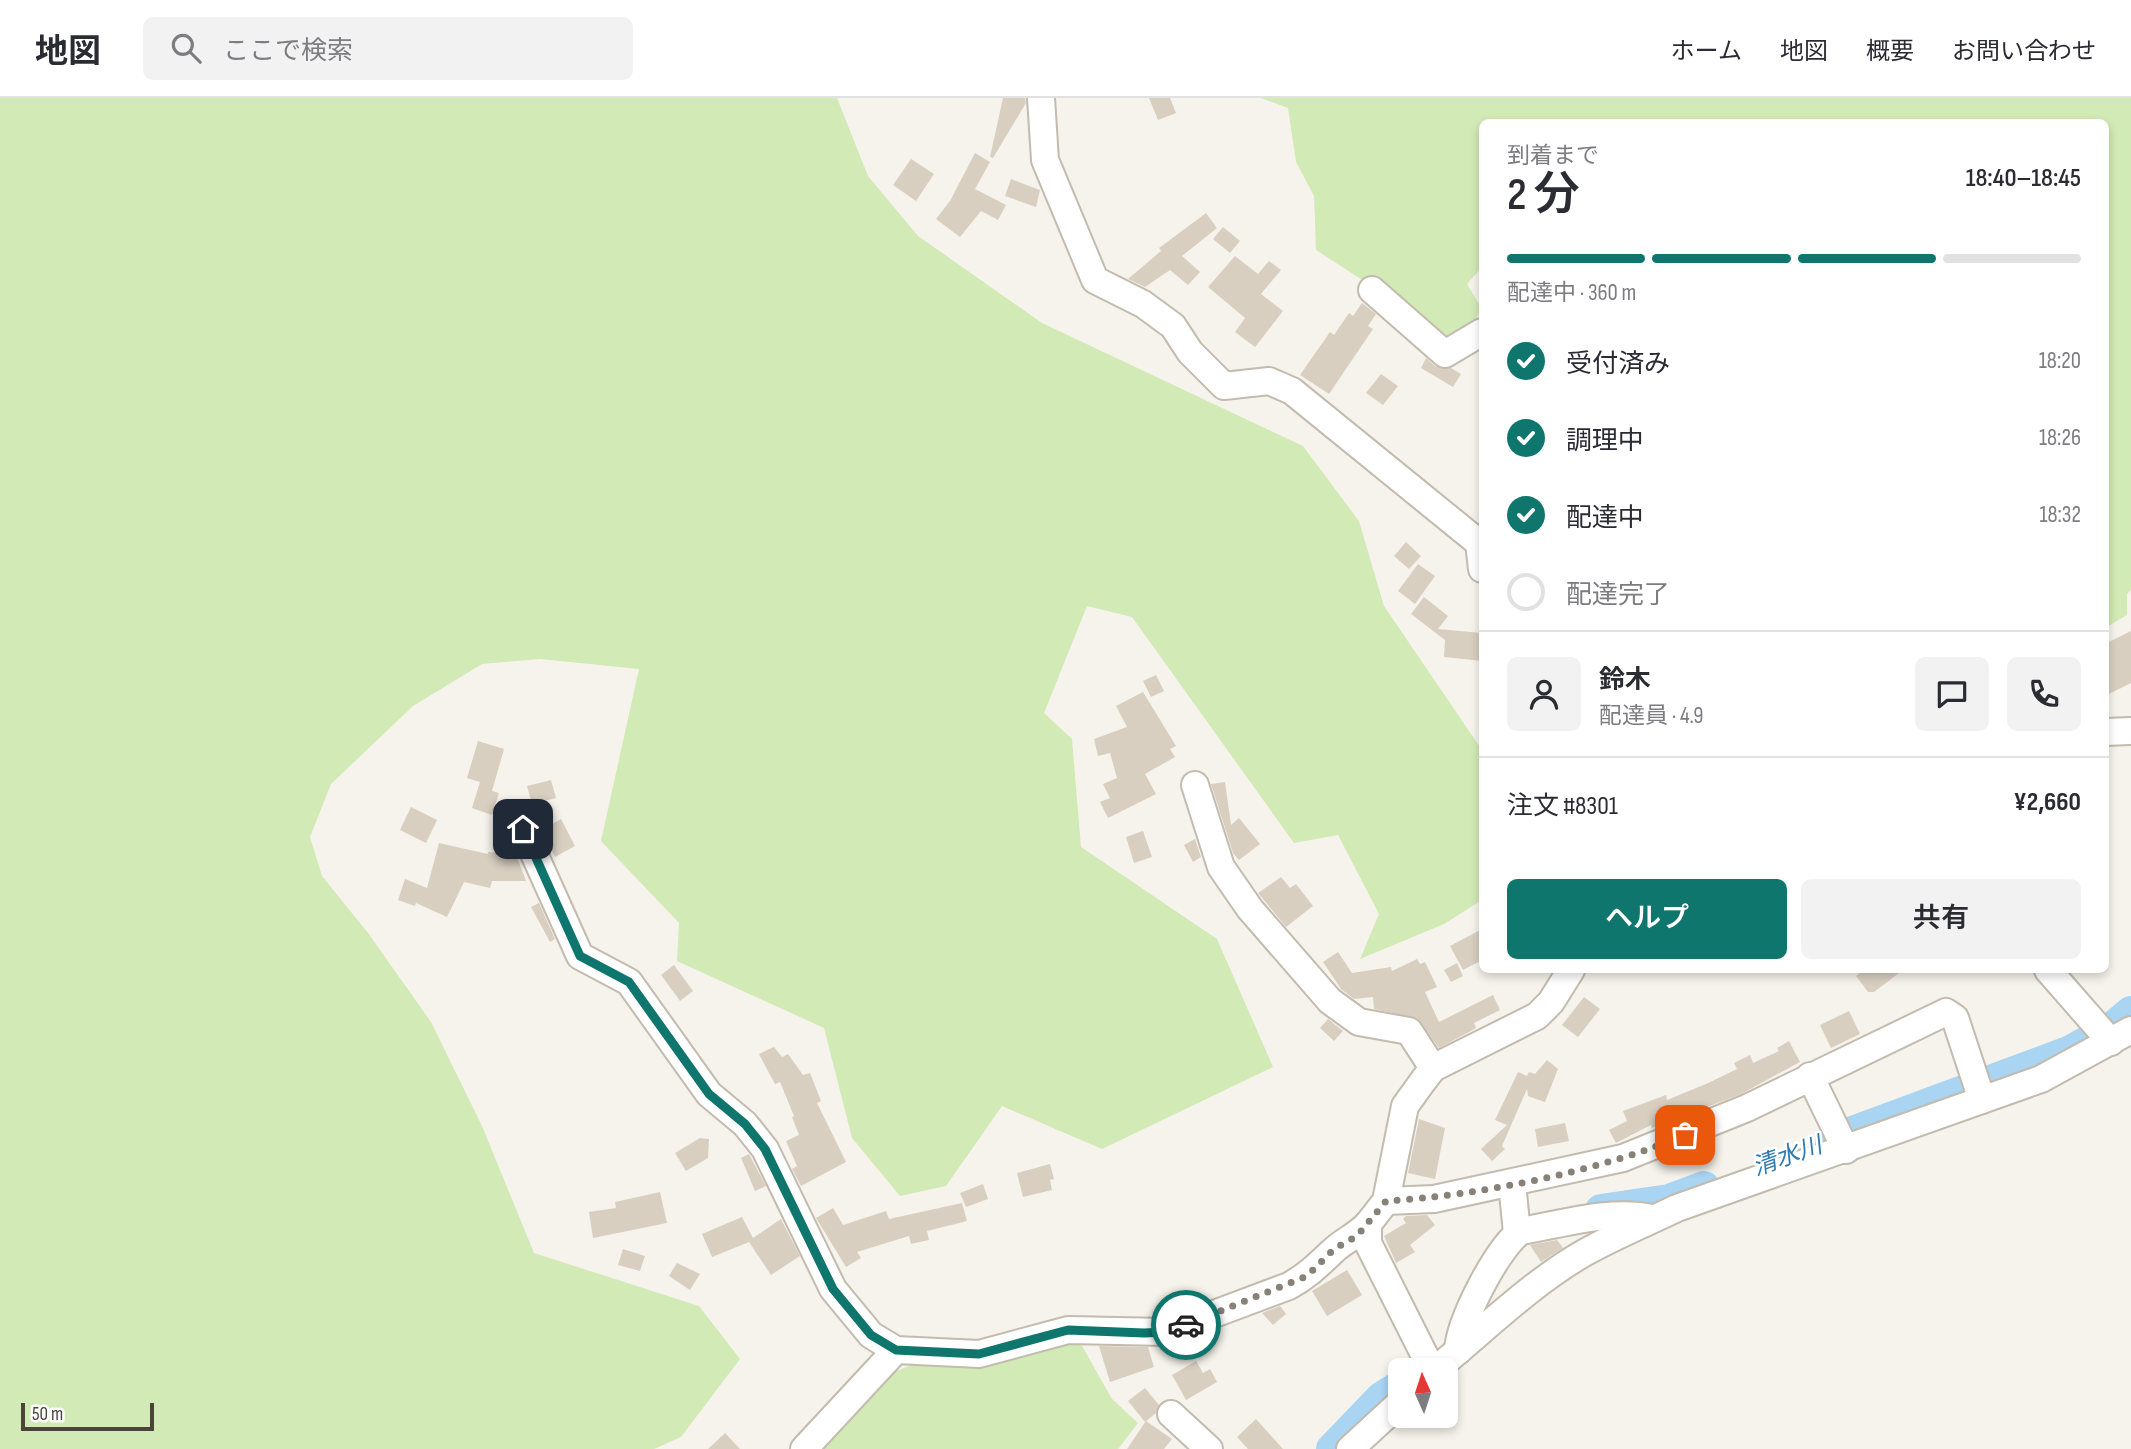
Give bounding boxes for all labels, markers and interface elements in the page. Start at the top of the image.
search box [143,17,633,80]
icon: search [167,29,205,67]
text: 地図 [35,32,101,72]
text: ここで検索 [223,36,353,67]
text: ホーム [1671,37,1742,66]
text: 地図 [1780,37,1828,66]
text: 概要 [1866,37,1914,66]
text: お問い合わせ [1952,37,2096,66]
text: 到着まで [1507,142,1599,170]
text: 18:40–18:45 [1966,163,2081,194]
text: 2 分 [1507,168,1580,223]
text: 配達中 · 360 m [1507,279,1636,307]
icon: check [1507,342,1545,380]
text: 18:20 [2039,347,2081,375]
text: 受付済み [1566,349,1670,380]
icon: check [1507,419,1545,457]
text: 18:26 [2039,424,2081,452]
text: 調理中 [1566,426,1644,457]
icon: check [1507,496,1545,534]
text: 18:32 [2039,501,2081,529]
text: 配達中 [1566,503,1644,534]
text: 配達完了 [1566,580,1670,611]
button: person [1507,657,1581,731]
button: chat [1915,657,1989,731]
button: phone [2007,657,2081,731]
text: 鈴木 [1599,665,1651,696]
text: 配達員 · 4.9 [1599,702,1704,730]
text: ¥2,660 [2013,787,2081,818]
text: 注文 #8301 [1507,791,1618,822]
pin [493,799,553,859]
icon: home [504,810,542,848]
button: ヘルプ [1507,879,1787,959]
button: 共有 [1801,879,2081,959]
pin [1655,1105,1715,1165]
icon: bag [1666,1116,1704,1154]
water label: 清水川 [1748,1130,1829,1182]
courier [1151,1290,1221,1360]
icon: car [1167,1306,1205,1344]
north arrow [1388,1358,1458,1428]
map controls [1388,1358,1458,1428]
scale bar [21,1400,154,1432]
text: 50 m [32,1403,63,1426]

